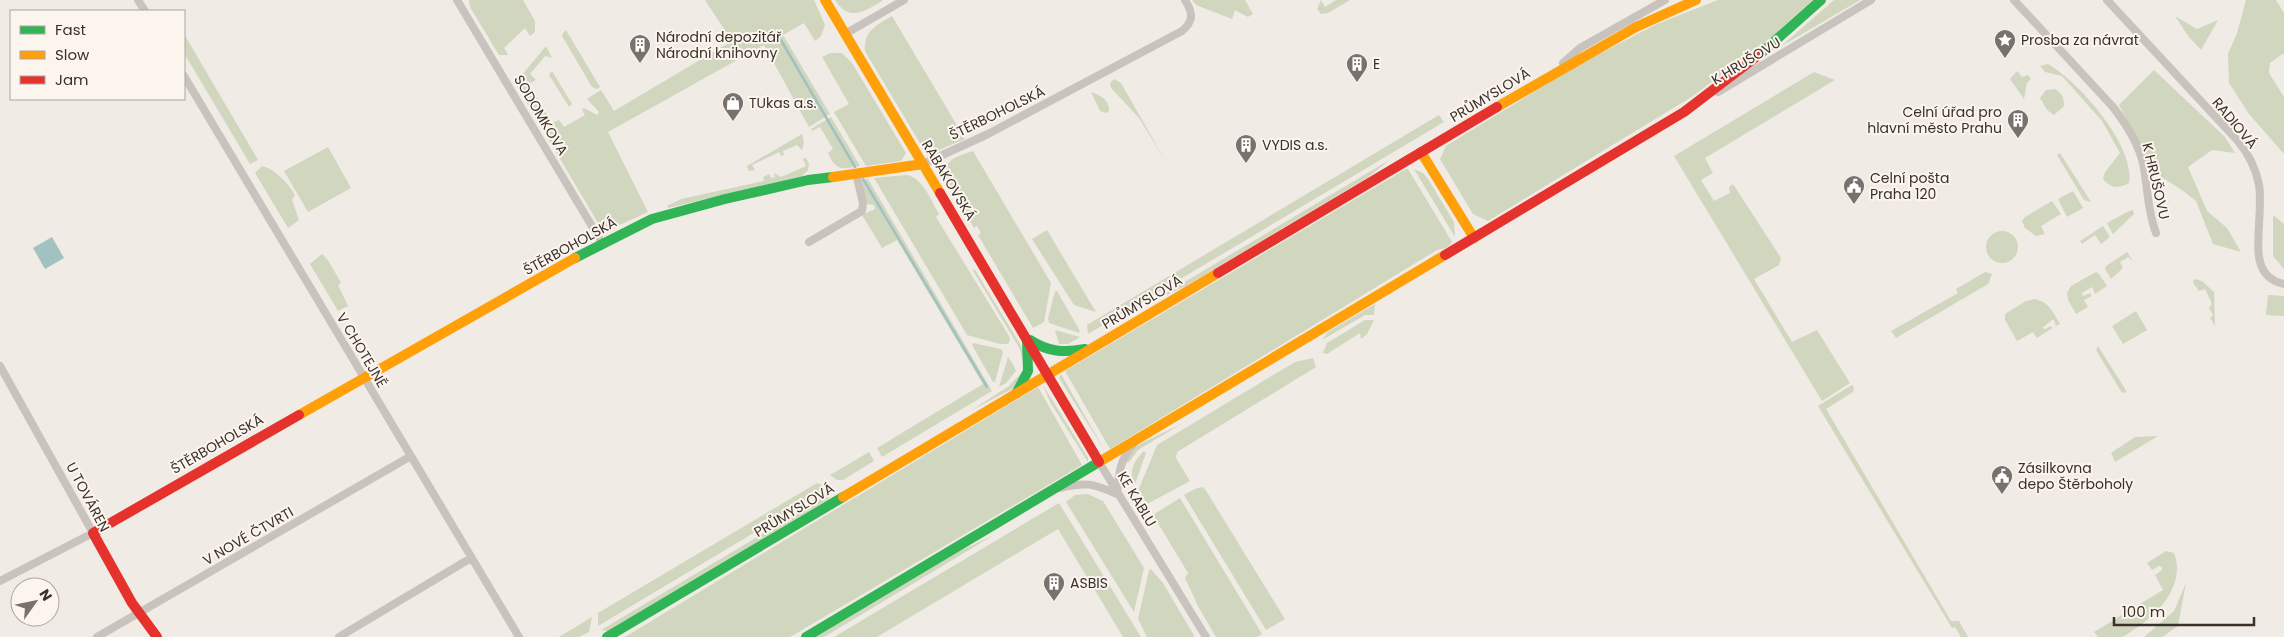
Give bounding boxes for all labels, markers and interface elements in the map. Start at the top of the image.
legend [10,10,185,100]
text: Fast [55,19,86,40]
place label: Národní depozitář Národní knihovny [656,27,782,63]
place icon: Prosba za návrat [1993,28,2017,59]
place label: Prosba za návrat [2021,30,2139,50]
street label: K HRUŠOVU [1707,32,1785,90]
building icon: Národní depozitář Národní knihovny [628,33,652,64]
text: Slow [55,44,90,65]
building icon: E [1345,52,1369,83]
place label: E [1373,54,1380,74]
street label: PRŮMYSLOVÁ [1446,63,1534,127]
text: Jam [55,69,89,90]
street label: SODOMKOVA [509,71,573,159]
street label: ŠTĚRBOHOLSKÁ [946,81,1048,145]
shop icon: TUkas a.s. [721,91,745,122]
place label: TUkas a.s. [749,93,816,113]
street label: RADIOVÁ [2208,93,2262,153]
place label: Celní úřad pro hlavní město Prahu [1867,102,2002,138]
building icon: Celní úřad pro hlavní město Prahu [2006,108,2030,139]
building icon: VYDIS a.s. [1234,133,1258,164]
place label: VYDIS a.s. [1262,135,1328,155]
street label: RABAKOVSKÁ [917,136,981,224]
street label: K HRUŠOVU [2137,141,2175,221]
place label: Celní pošta Praha 120 [1870,168,1949,204]
public building icon: Celní pošta Praha 120 [1842,174,1866,205]
street label: ŠTĚRBOHOLSKÁ [520,212,620,280]
street label: PRŮMYSLOVÁ [1098,270,1186,334]
street label: V CHOTEJNĚ [332,309,392,391]
street label: ŠTĚRBOHOLSKÁ [167,409,267,479]
place label: Zásilkovna depo Štěrboholy [2018,458,2133,494]
street label: U TOVÁREN [61,459,115,535]
public building icon: Zásilkovna depo Štěrboholy [1990,464,2014,495]
street label: KE KABLU [1113,468,1161,530]
street label: PRŮMYSLOVÁ [750,478,838,542]
street label: V NOVÉ ČTVRTI [199,502,297,570]
building icon: ASBIS [1042,571,1066,602]
place label: ASBIS [1070,573,1108,593]
north arrow [10,577,60,627]
text: N [35,585,57,605]
scale bar [2114,594,2254,626]
text: 100 m [2122,601,2165,622]

